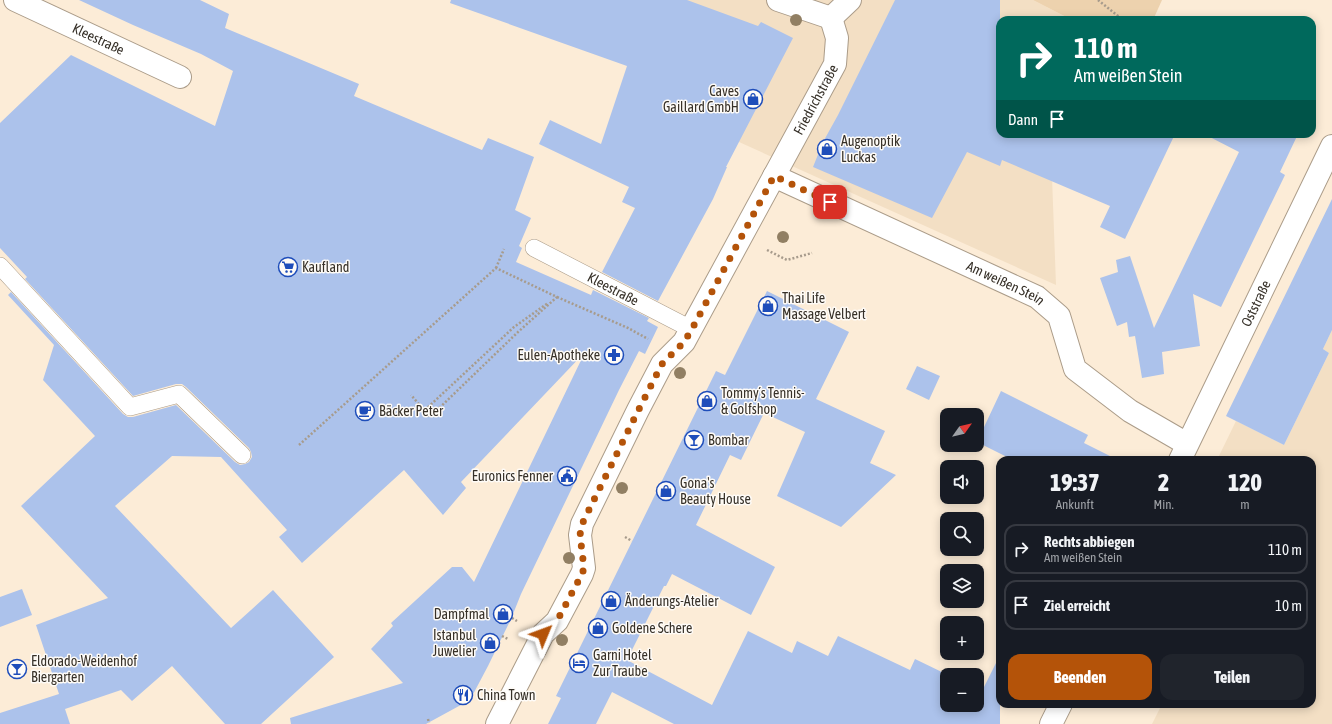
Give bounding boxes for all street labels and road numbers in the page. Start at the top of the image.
street label: Kleestraße [70,20,127,58]
street label: Friedrichstraße [790,62,841,137]
street label: Am weißen Stein [964,258,1048,308]
street label: Kleestraße [585,269,641,309]
street label: Oststraße [1238,278,1274,329]

